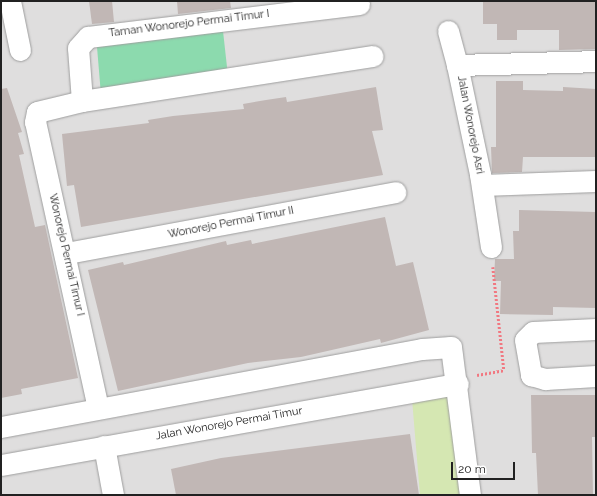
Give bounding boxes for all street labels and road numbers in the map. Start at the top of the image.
street label: Taman Wonorejo Permai Timur I [107,8,271,40]
street label: Jalan Wonorejo Asri [454,74,486,176]
street label: Wonorejo Permai Timur I [45,192,87,318]
street label: Wonorejo Permai Timur II [167,204,295,242]
street label: Jalan Wonorejo Permai Timur [154,405,304,443]

